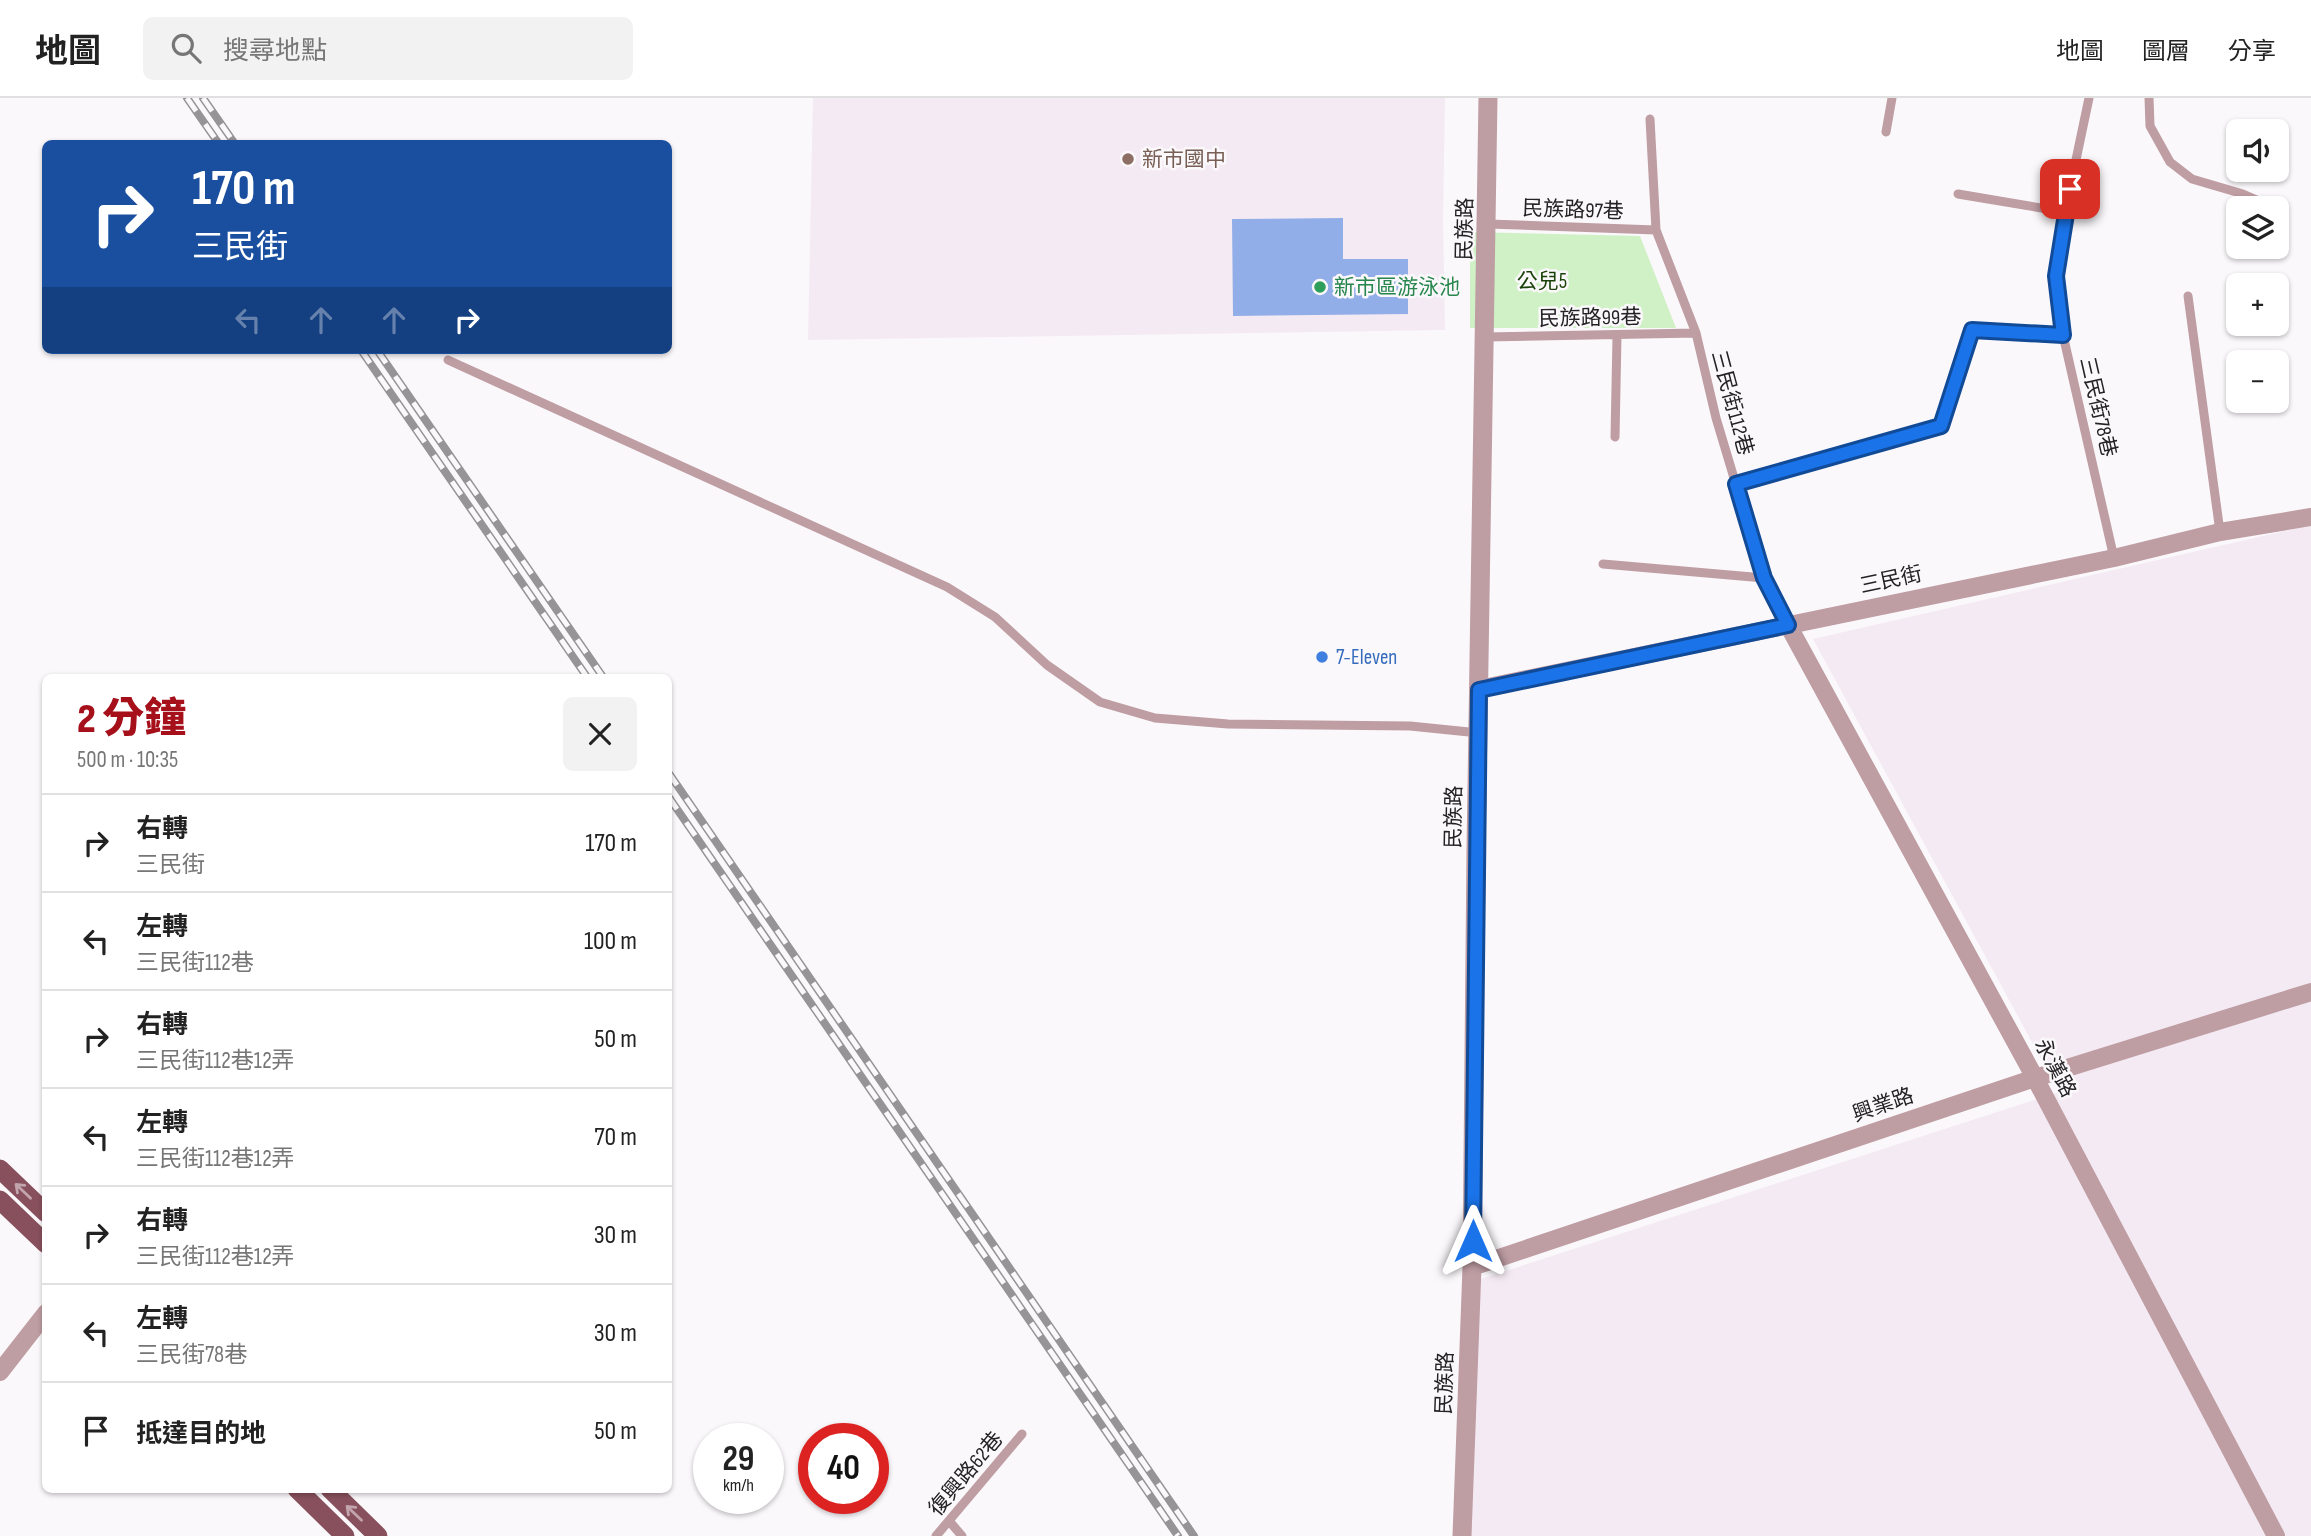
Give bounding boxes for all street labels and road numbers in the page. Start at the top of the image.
street label: 民族路97巷 [1522,196,1624,224]
street label: 民族路 [1452,197,1478,261]
street label: 民族路99巷 [1538,305,1642,331]
street label: 三民街112巷 [1706,348,1758,458]
street label: 三民街78巷 [2074,355,2122,459]
street label: 三民街 [1858,561,1924,599]
street label: 民族路 [1441,785,1467,849]
street label: 永漢路 [2029,1034,2081,1102]
street label: 興業路 [1849,1083,1917,1127]
street label: 民族路 [1431,1351,1459,1415]
street label: 復興路62巷 [924,1427,1008,1521]

